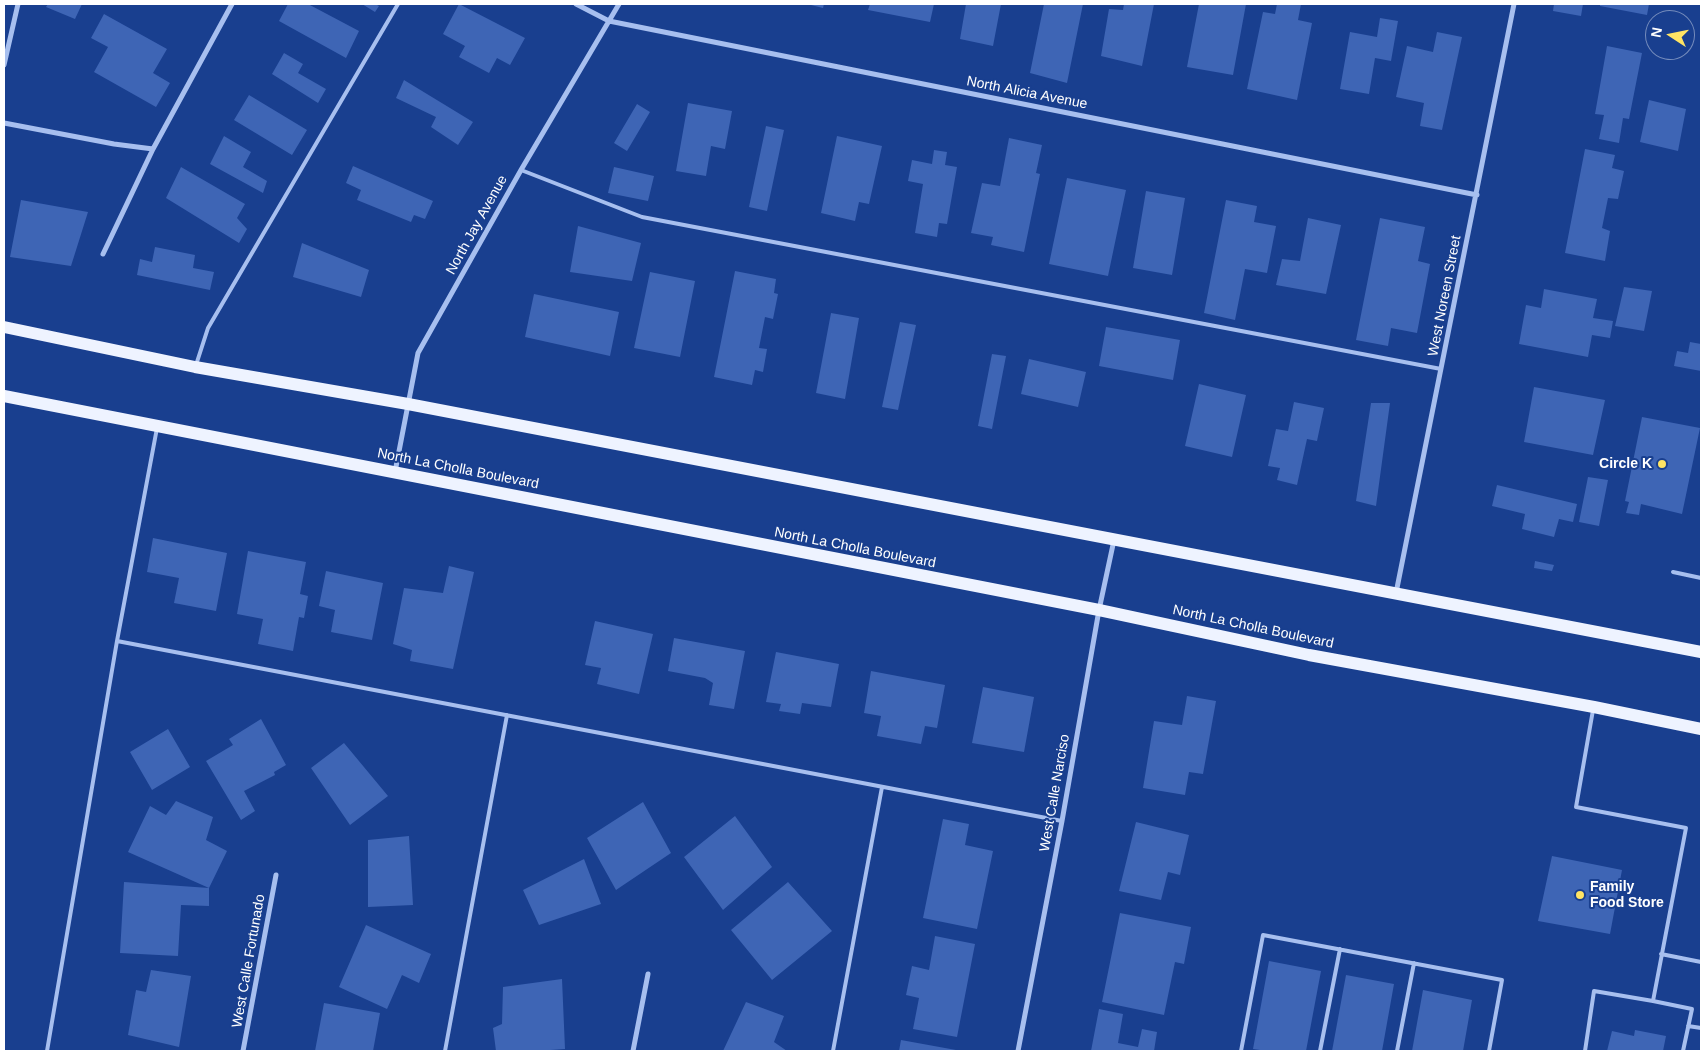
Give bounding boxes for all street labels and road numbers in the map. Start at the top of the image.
street label: North Alicia Avenue [965,73,1089,113]
street label: North Jay Avenue [443,172,511,278]
street label: West Noreen Street [1425,234,1465,358]
street label: North La Cholla Boulevard [376,445,540,493]
street label: North La Cholla Boulevard [773,524,937,572]
street label: North La Cholla Boulevard [1171,602,1335,652]
street label: West Calle Narciso [1036,733,1074,853]
street label: West Calle Fortunado [229,893,269,1029]

